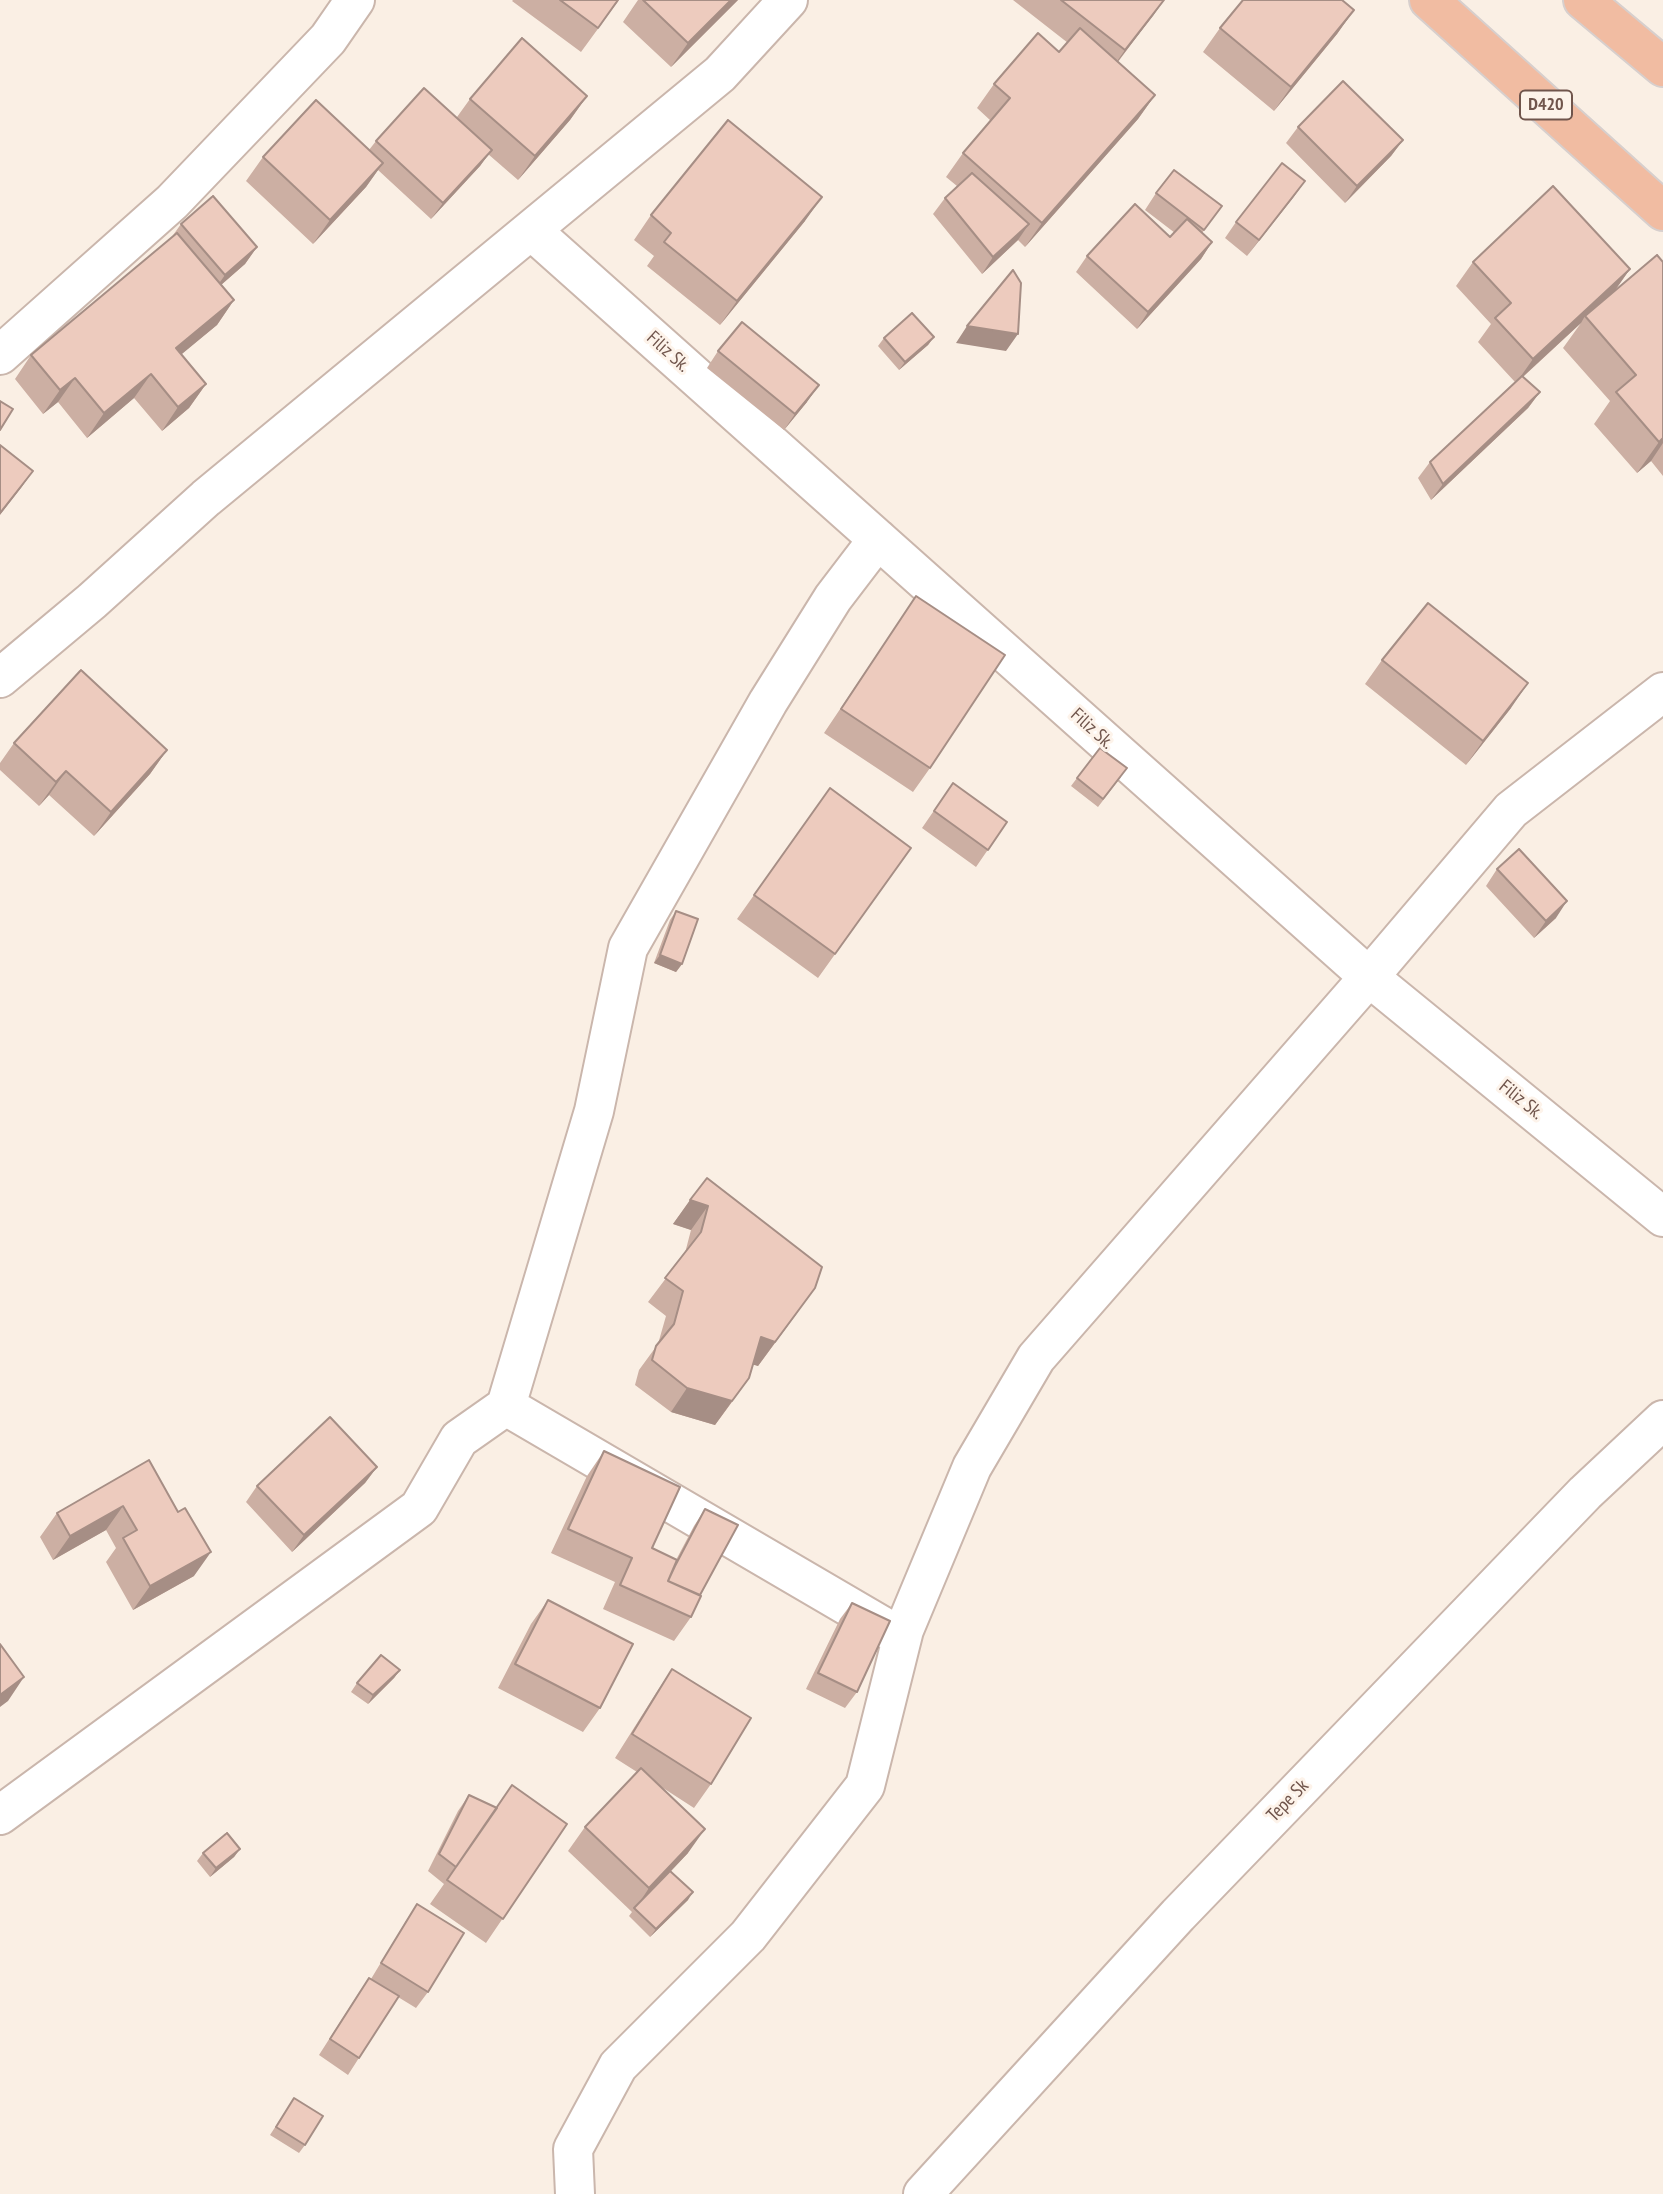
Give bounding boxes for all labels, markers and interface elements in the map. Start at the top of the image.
road number: D420 [1520,90,1572,120]
street label: Filiz Sk. [642,327,694,377]
street label: Filiz Sk. [1066,704,1118,754]
street label: Filiz Sk. [1494,1075,1548,1125]
street label: Tepe Sk [1262,1775,1314,1827]

